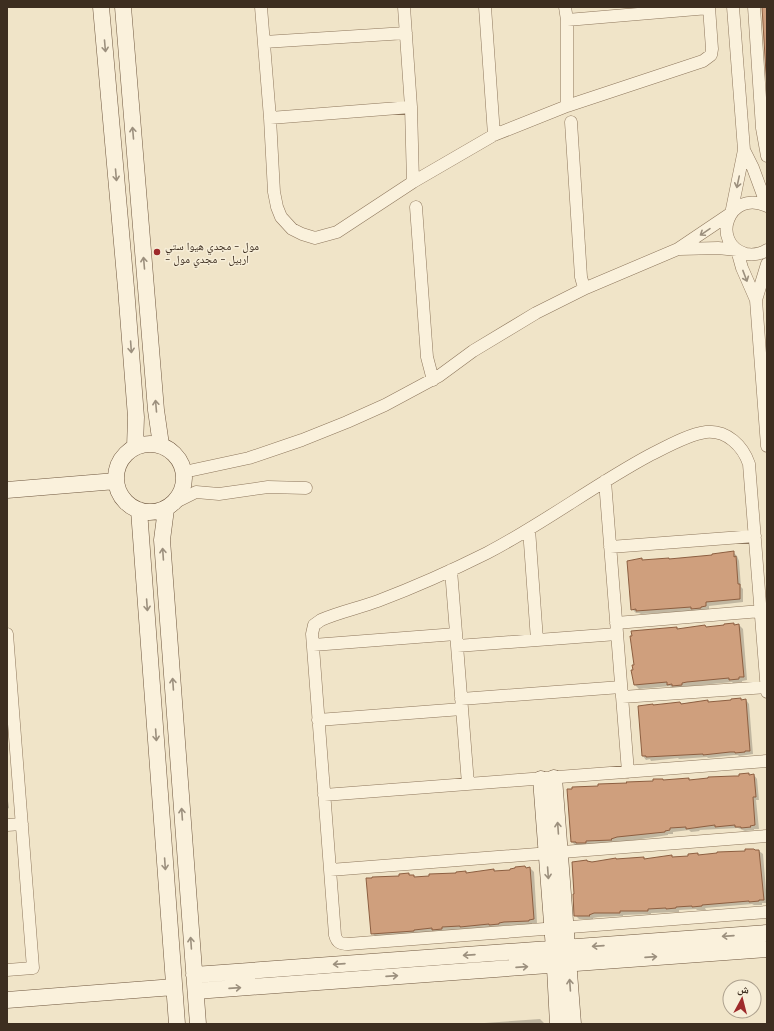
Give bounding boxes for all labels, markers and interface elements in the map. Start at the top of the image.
one-way arrow [101,39,108,52]
one-way arrow [130,127,137,140]
one-way arrow [113,168,120,181]
one-way arrow [733,175,741,188]
one-way arrow [699,228,710,236]
place label: مول - مجدي هيوا ستي - اربيل - مجدي مول [165,239,259,268]
marker: مول - مجدي هيوا ستي - اربيل - مجدي مول [152,247,162,257]
one-way arrow [141,257,148,270]
one-way arrow [742,269,750,281]
one-way arrow [127,340,134,353]
one-way arrow [152,400,159,413]
one-way arrow [160,548,167,561]
one-way arrow [143,598,150,611]
one-way arrow [169,678,176,691]
one-way arrow [152,728,159,741]
one-way arrow [178,808,185,821]
one-way arrow [554,822,561,835]
one-way arrow [162,857,169,870]
one-way arrow [544,866,551,879]
one-way arrow [722,933,735,940]
one-way arrow [188,937,195,950]
one-way arrow [592,942,605,949]
one-way arrow [463,952,476,959]
one-way arrow [644,954,657,961]
one-way arrow [333,961,346,968]
one-way arrow [515,963,528,970]
one-way arrow [385,973,398,980]
one-way arrow [566,979,573,992]
north arrow [722,979,762,1019]
text: ش [736,981,750,998]
one-way arrow [228,984,241,991]

